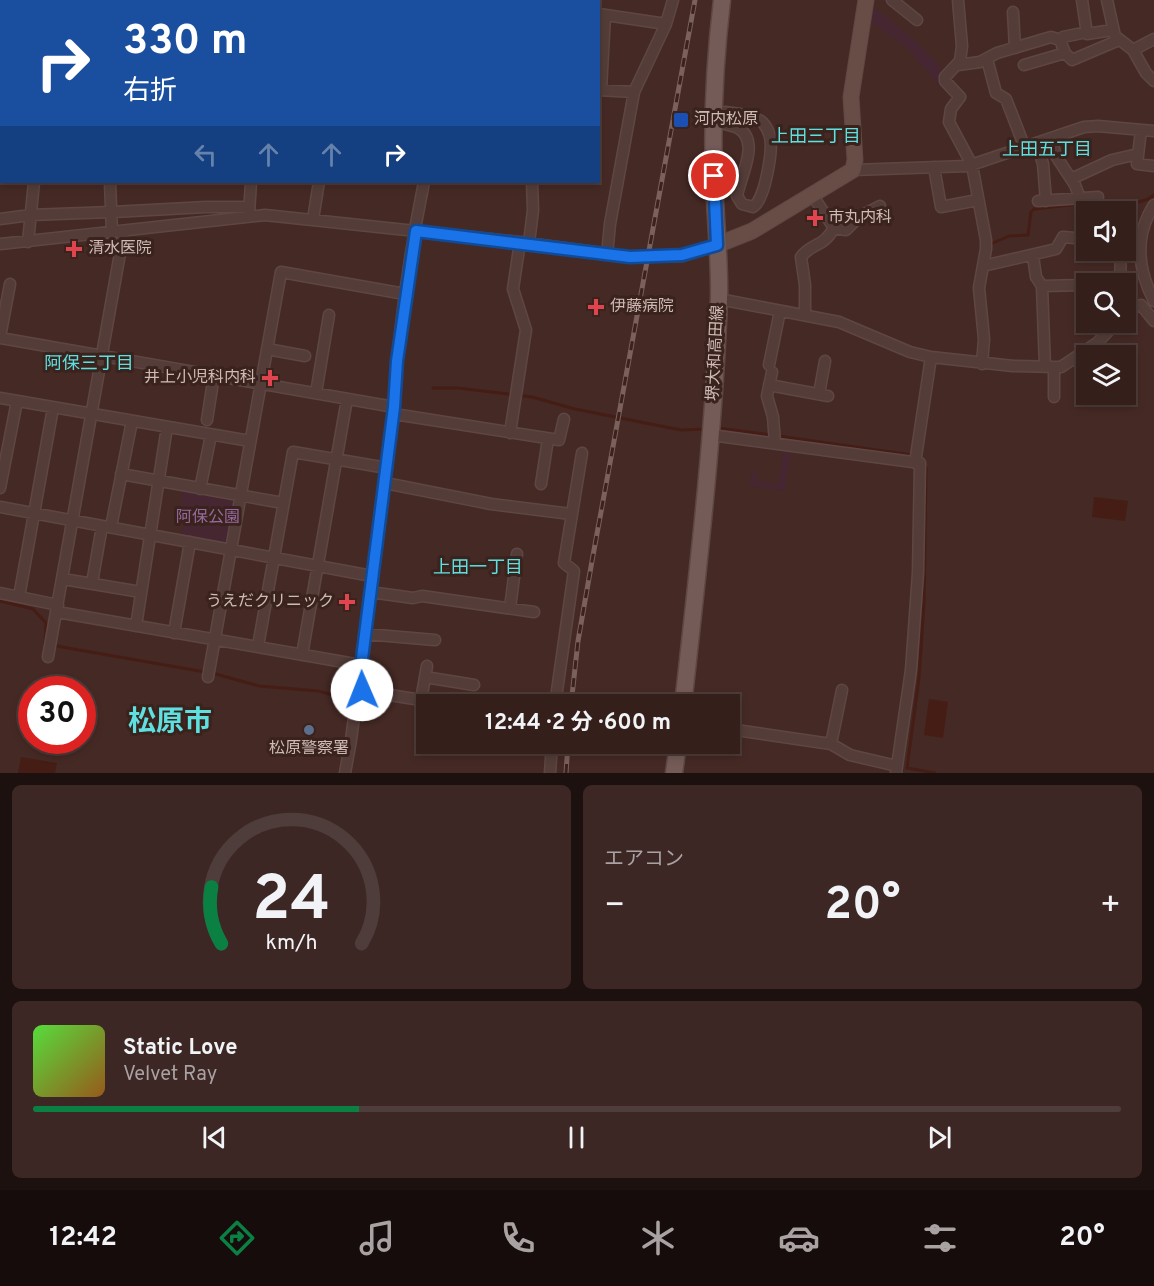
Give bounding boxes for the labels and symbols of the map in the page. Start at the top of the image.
place label: 河内松原 [694,110,758,130]
marker: 河内松原 [672,111,690,129]
district label: 上田三丁目 [771,126,861,149]
district label: 上田五丁目 [1002,139,1092,162]
pin [688,150,739,201]
place label: 市丸内科 [828,208,892,228]
marker: 市丸内科 [806,209,824,227]
place label: 清水医院 [88,239,152,259]
marker: 清水医院 [65,240,83,258]
place label: 伊藤病院 [610,297,674,317]
marker: 伊藤病院 [587,298,605,316]
street label: 堺大和高田線 [704,305,728,401]
district label: 阿保三丁目 [44,353,134,376]
place label: 井上小児科内科 [144,368,256,388]
marker: 井上小児科内科 [261,369,279,387]
park label: 阿保公園 [176,508,240,528]
district label: 上田一丁目 [433,557,523,580]
place label: うえだクリニック [206,592,334,612]
marker: うえだクリニック [338,593,356,611]
position arrow [330,658,394,722]
speed limit sign: 30 [18,676,96,754]
district label: 松原市 [128,705,212,741]
marker: 松原警察署 [302,723,316,737]
place label: 松原警察署 [269,739,349,759]

